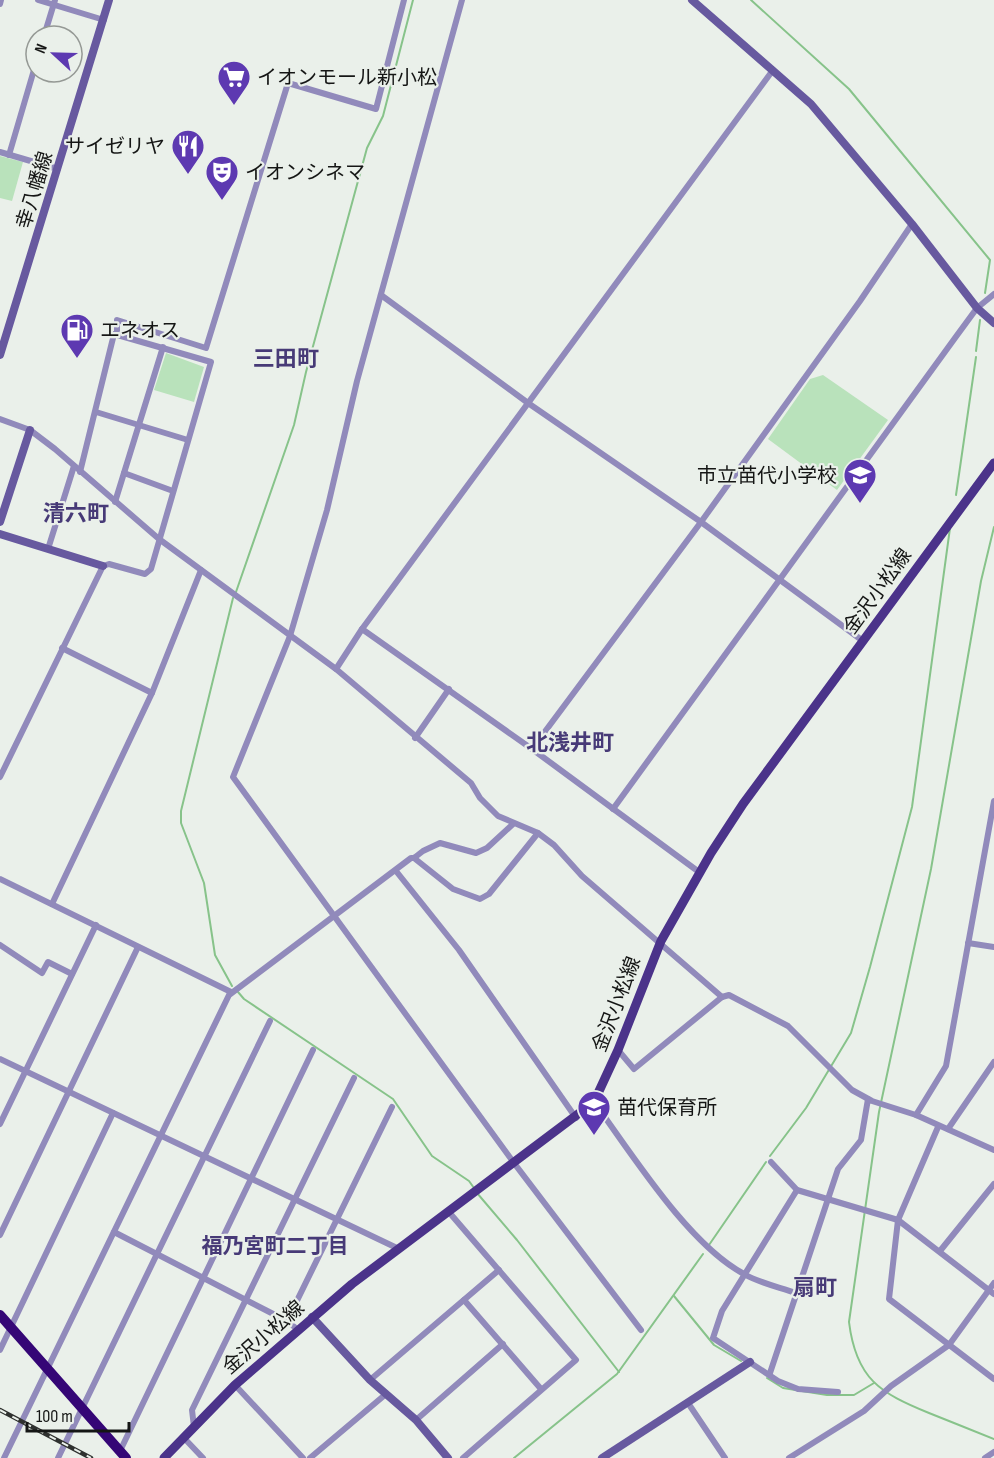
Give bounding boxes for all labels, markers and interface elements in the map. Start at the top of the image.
north arrow [24,24,84,84]
text: N [31,41,52,56]
supermarket icon: イオンモール新小松 [216,59,252,106]
place label: イオンモール新小松 [257,66,437,90]
restaurant icon: サイゼリヤ [170,128,206,175]
place label: サイゼリヤ [65,135,165,159]
street label: 幸八幡線 [12,149,58,232]
theatre icon: イオンシネマ [204,154,240,201]
place label: イオンシネマ [245,161,365,185]
fuel station icon: エネオス [59,312,95,359]
place label: エネオス [100,319,180,343]
district label: 三田町 [253,346,319,373]
school or university icon: 市立苗代小学校 [842,457,878,504]
place label: 市立苗代小学校 [697,464,837,488]
district label: 清六町 [43,501,109,528]
street label: 金沢小松線 [839,544,917,639]
district label: 北浅井町 [526,730,614,757]
street label: 金沢小松線 [588,953,646,1055]
school or university icon: 苗代保育所 [576,1089,612,1136]
place label: 苗代保育所 [617,1096,717,1120]
district label: 福乃宮町二丁目 [202,1234,349,1259]
district label: 扇町 [793,1275,837,1302]
street label: 金沢小松線 [218,1296,309,1380]
scale bar [27,1395,129,1433]
text: 100 m [36,1406,73,1427]

